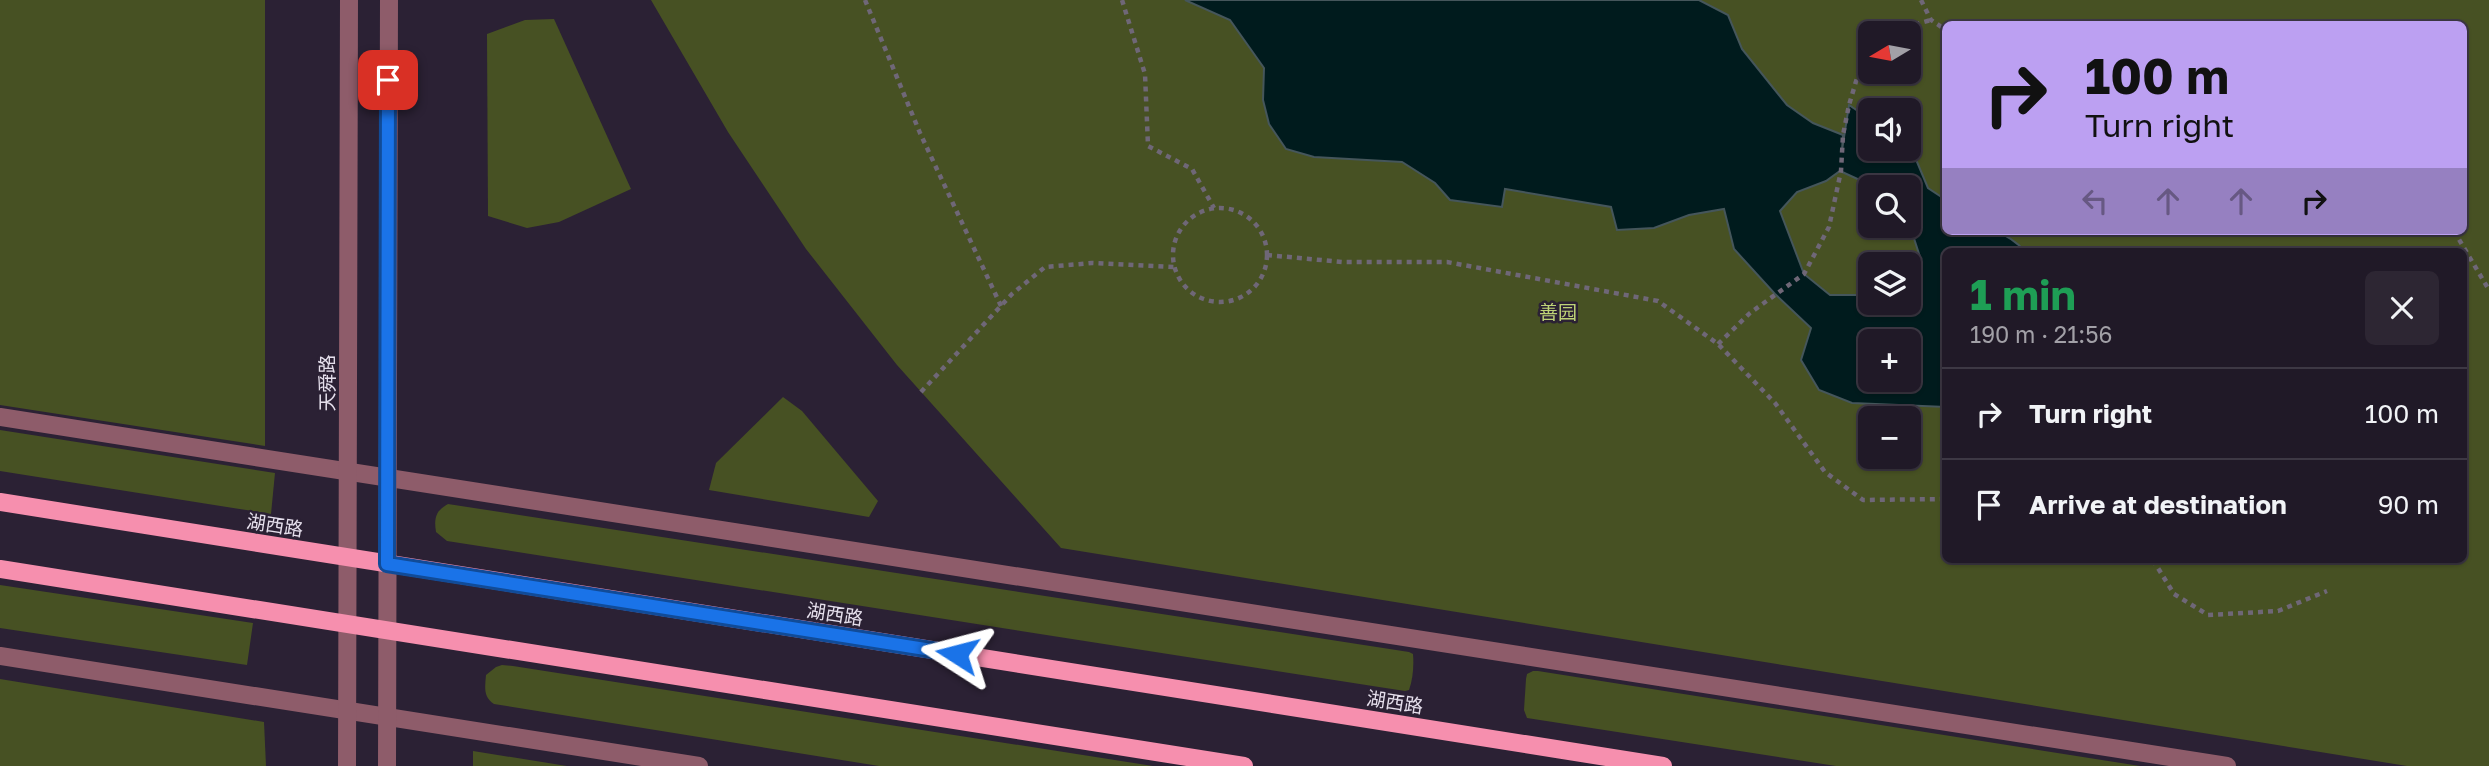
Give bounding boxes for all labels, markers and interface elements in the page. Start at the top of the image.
north arrow [1858,21,1922,84]
map controls [1858,21,1921,469]
text: 100 m [2085,46,2229,105]
icon: right [1970,49,2061,140]
pin [358,50,418,110]
icon: arrive [369,61,407,99]
button: sound [1858,98,1921,161]
text: Turn right [2085,106,2234,144]
button: search [1858,175,1921,238]
icon: left [2076,182,2114,220]
icon: ahead [2149,182,2187,220]
icon: ahead [2222,182,2260,220]
icon: right [2295,182,2333,220]
button: layers [1858,252,1921,315]
text: 1 min [1970,269,2076,319]
button: close [2365,271,2439,345]
park label: 善园 [1539,300,1577,323]
text: 190 m · 21:56 [1970,320,2113,348]
button: + [1858,329,1921,392]
street label: 天舜路 [315,354,338,412]
icon: right [1970,395,2008,433]
text: Turn right [2029,398,2152,429]
text: 100 m [2365,398,2439,429]
button: − [1858,406,1921,469]
icon: arrive [1970,486,2008,524]
text: Arrive at destination [2029,489,2287,520]
text: 90 m [2378,489,2439,520]
street label: 湖西路 [245,509,305,540]
street label: 湖西路 [805,598,865,629]
position arrow [920,617,994,691]
street label: 湖西路 [1365,686,1425,717]

